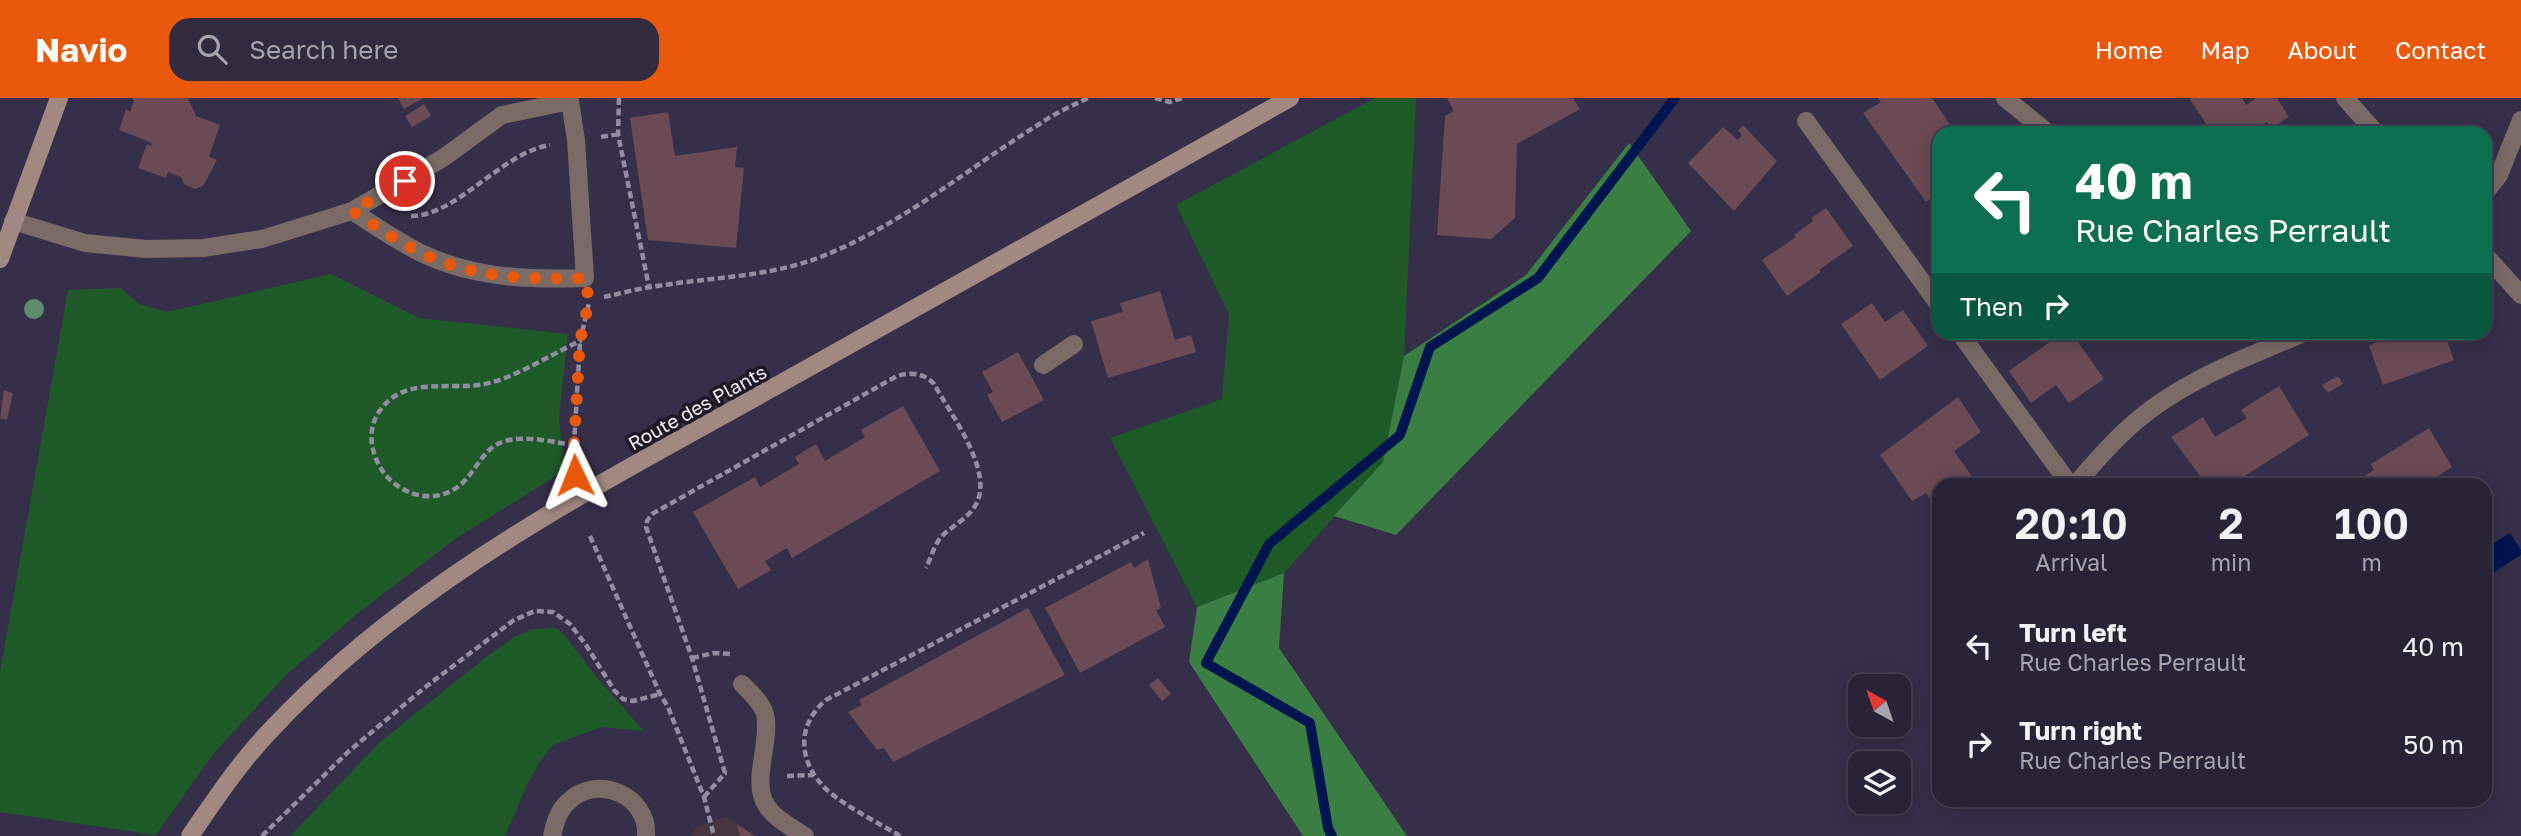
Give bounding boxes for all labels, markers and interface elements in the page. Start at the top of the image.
search box [169,18,659,81]
text: Navio [35,30,127,69]
icon: search [193,30,231,68]
text: Search here [249,34,398,65]
text: Home [2095,35,2163,64]
text: Map [2201,35,2250,64]
text: About [2288,35,2357,64]
text: Contact [2395,35,2486,64]
pin [375,151,435,211]
text: 40 m [2075,151,2193,210]
icon: left [1960,154,2051,245]
icon: arrive [386,162,424,200]
text: Rue Charles Perrault [2075,211,2391,249]
icon: right [2037,287,2075,325]
text: Then [1960,291,2023,322]
street label: Route des Plants [624,359,770,455]
position arrow [538,438,612,512]
text: 20:10 [2015,498,2128,548]
text: 2 [2219,498,2244,548]
text: 100 [2334,498,2409,548]
text: Arrival [2035,548,2107,576]
text: min [2211,548,2251,576]
text: m [2362,548,2382,576]
text: Turn left [2019,617,2127,648]
icon: left [1960,627,1998,665]
text: 40 m [2403,631,2464,662]
text: Rue Charles Perrault [2019,648,2246,676]
north arrow [1848,674,1911,737]
map controls [1848,674,1911,814]
text: Turn right [2019,715,2142,746]
icon: right [1960,725,1998,763]
text: 50 m [2403,729,2464,760]
text: Rue Charles Perrault [2019,746,2246,774]
button: layers [1848,751,1911,814]

